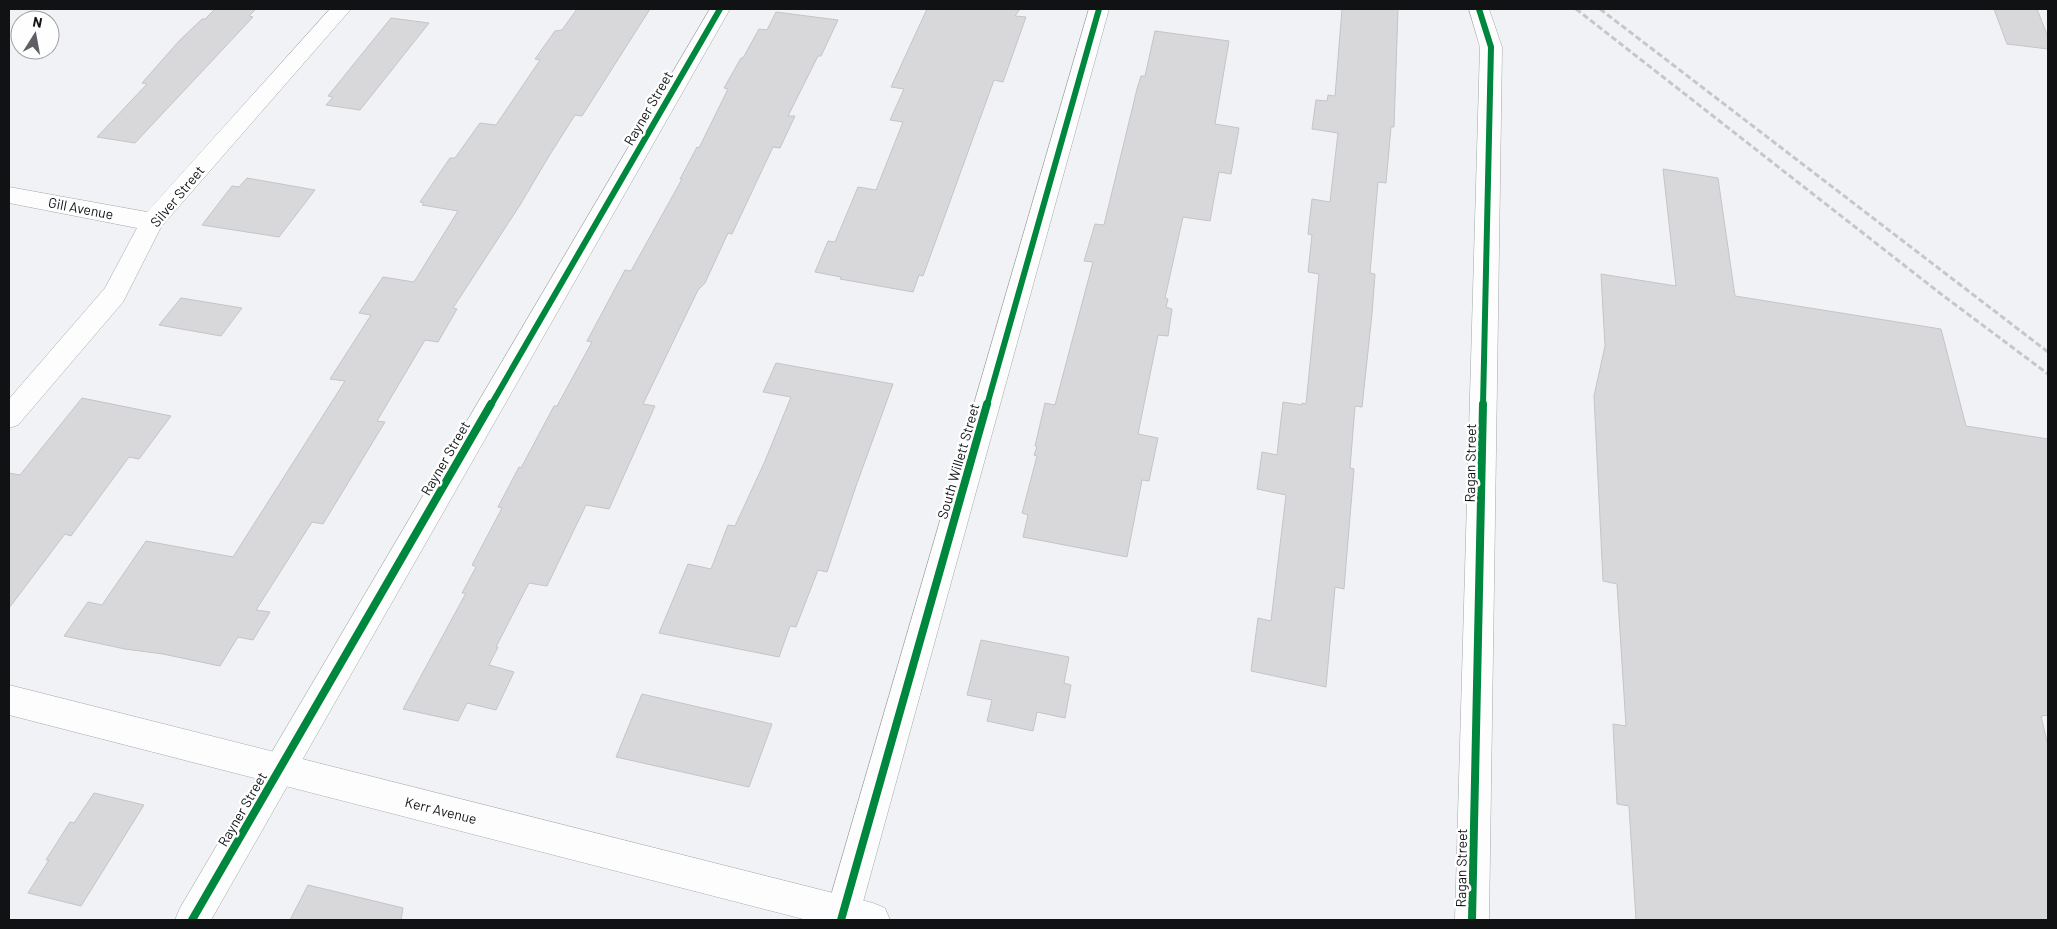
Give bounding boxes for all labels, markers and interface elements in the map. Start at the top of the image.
north arrow [10,10,60,60]
text: N [31,13,44,31]
street label: Rayner Street [620,68,676,148]
street label: Silver Street [146,162,208,230]
street label: Gill Avenue [47,193,115,223]
street label: South Willett Street [933,401,983,521]
street label: Rayner Street [417,418,473,498]
street label: Ragan Street [1461,423,1479,503]
street label: Rayner Street [214,769,270,849]
street label: Kerr Avenue [403,793,479,827]
street label: Ragan Street [1452,828,1470,908]

